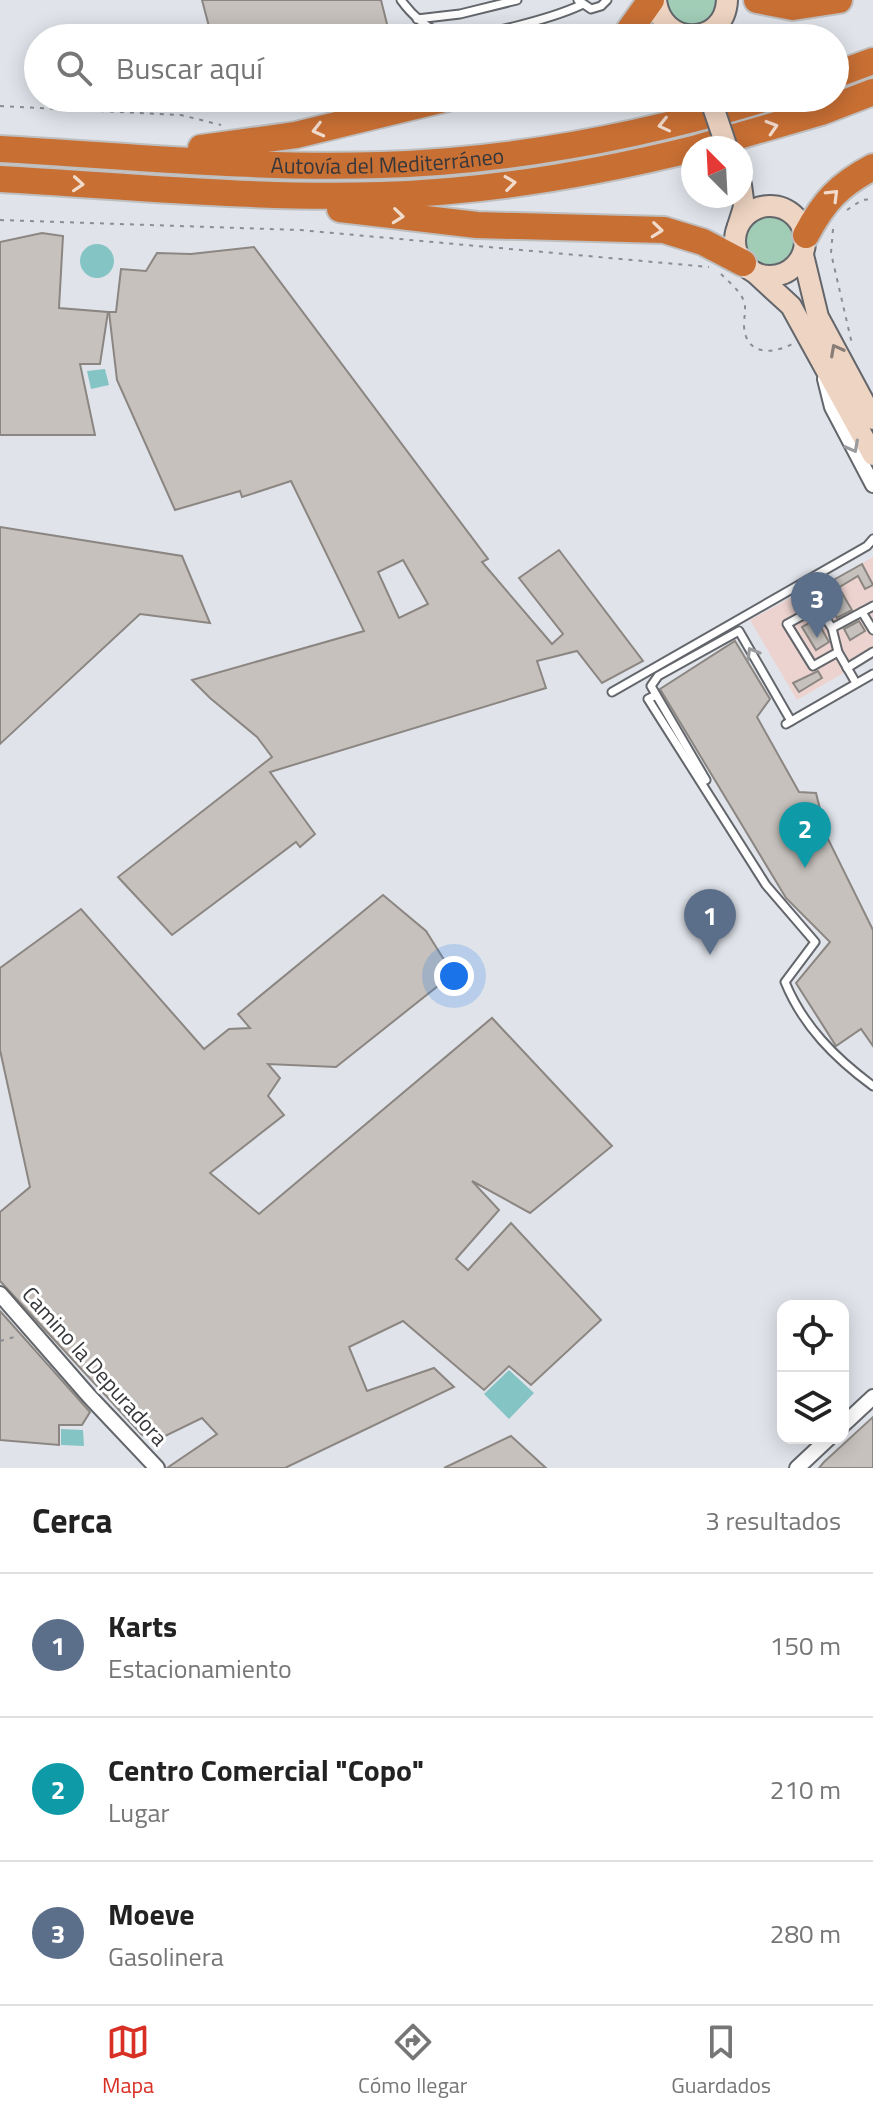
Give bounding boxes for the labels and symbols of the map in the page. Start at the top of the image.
one-way arrow [658,116,672,133]
one-way arrow [312,120,325,137]
one-way arrow [765,120,779,136]
north arrow [681,136,753,208]
street label: Autovía del Mediterráneo [270,138,506,183]
one-way arrow [504,174,517,191]
one-way arrow [72,175,85,192]
one-way arrow [824,190,838,204]
one-way arrow [392,207,405,224]
one-way arrow [651,221,664,238]
one-way arrow [830,344,846,359]
one-way arrow [844,439,859,453]
pin: 3 [791,572,843,638]
one-way arrow [746,647,762,662]
pin: 2 [779,802,831,868]
pin: 1 [684,889,736,955]
your location [434,956,474,996]
street label: Camino la Depuradora [14,1279,176,1453]

